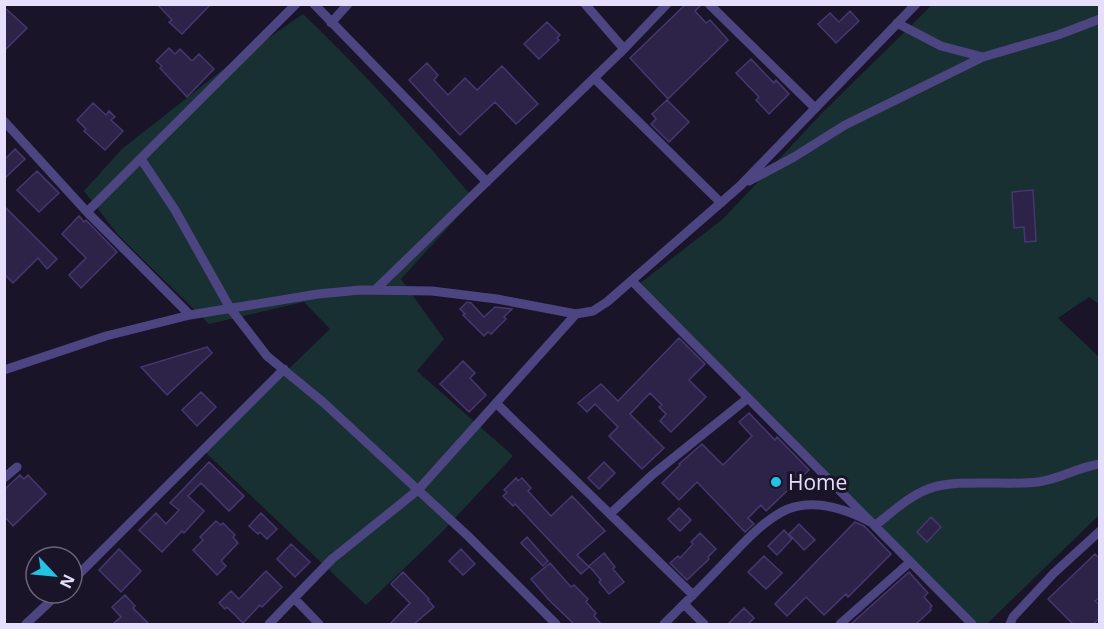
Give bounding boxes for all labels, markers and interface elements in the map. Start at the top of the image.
place label: Home [788,468,847,496]
marker: Home [769,475,783,489]
north arrow [24,545,84,605]
text: N [55,571,80,592]

